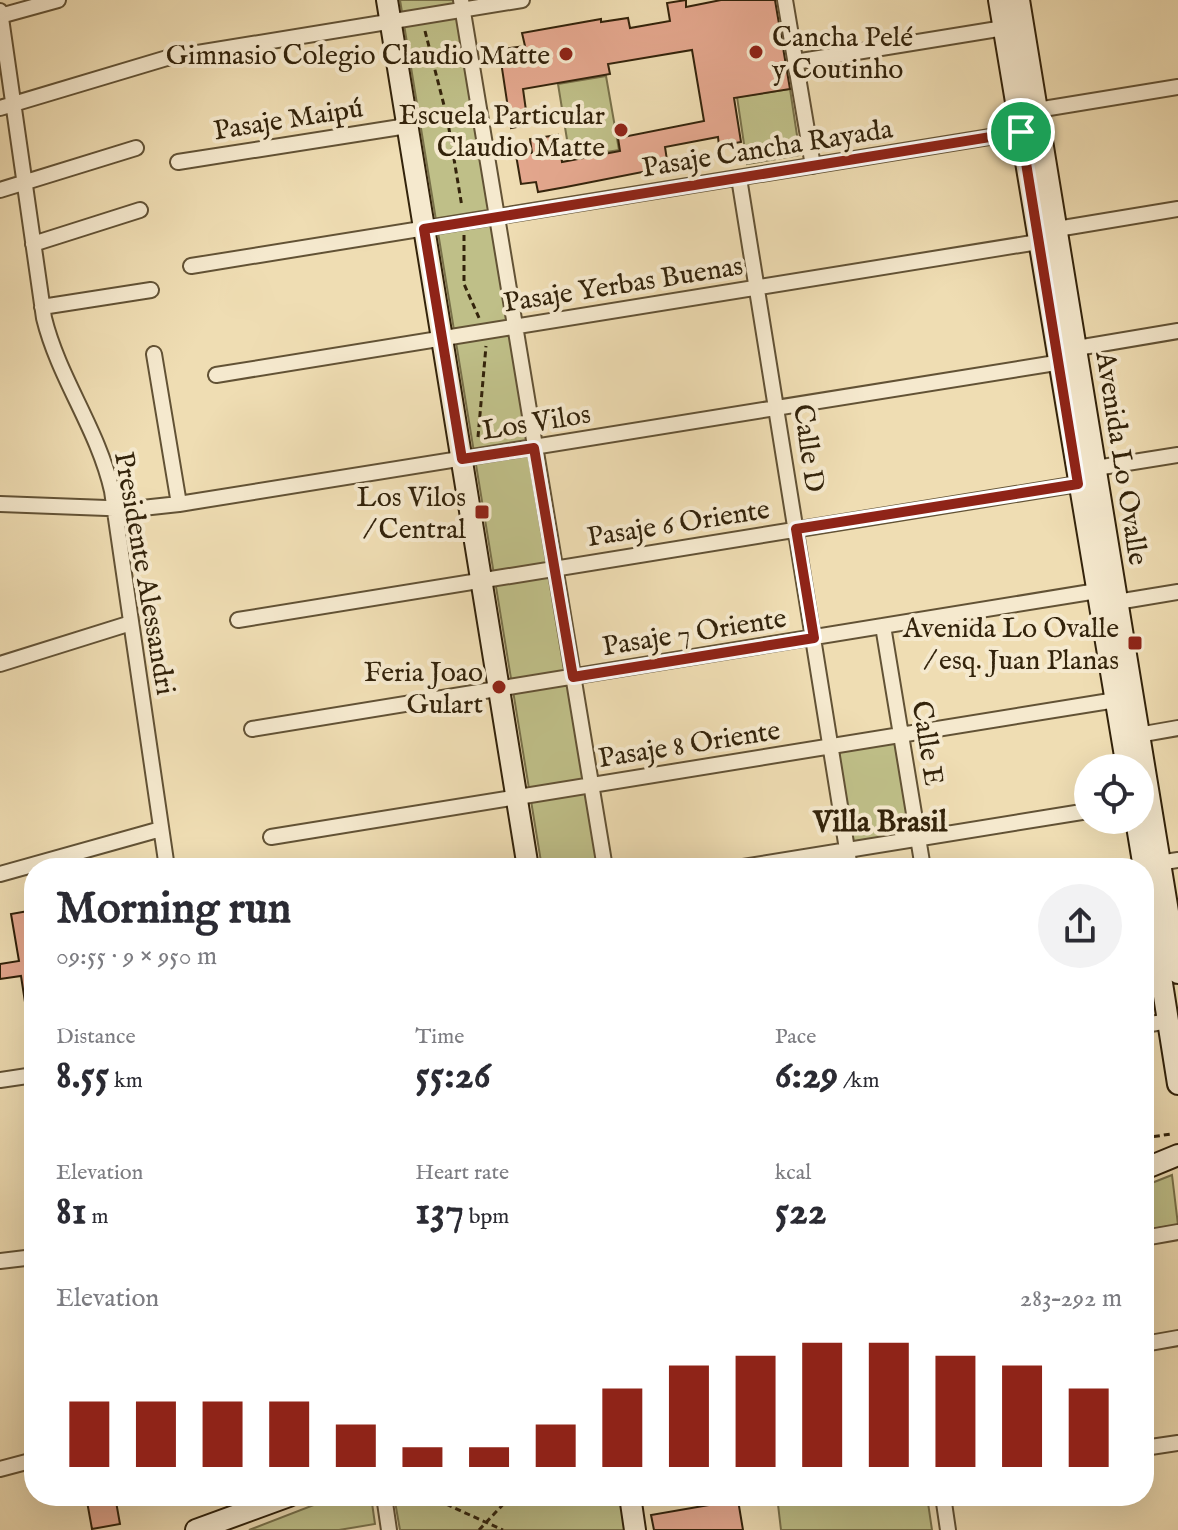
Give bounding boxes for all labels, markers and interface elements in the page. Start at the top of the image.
place label: Cancha Pelé y Coutinho [771,21,913,88]
place label: Gimnasio Colegio Claudio Matte [166,39,550,74]
marker: Cancha Pelé y Coutinho [747,43,765,61]
marker: Gimnasio Colegio Claudio Matte [557,45,575,63]
street label: Pasaje Maipú [211,91,366,150]
pin [987,98,1055,166]
place label: Escuela Particular Claudio Matte [399,99,605,166]
icon: arrive [999,110,1043,154]
street label: Pasaje Cancha Rayada [639,112,896,187]
marker: Escuela Particular Claudio Matte [612,121,630,139]
street label: Pasaje Yerbas Buenas [501,249,746,322]
street label: Avenida Lo Ovalle [1086,348,1155,568]
street label: Los Vilos [480,398,593,449]
street label: Calle D [784,402,831,495]
street label: Presidente Alessandri [105,449,182,698]
place label: Los Vilos / Central [357,481,466,548]
street label: Pasaje 6 Oriente [584,493,772,556]
marker: Los Vilos / Central [473,503,491,521]
street label: Pasaje 7 Oriente [600,602,789,665]
place label: Avenida Lo Ovalle / esq. Juan Planas [902,612,1119,679]
marker: Avenida Lo Ovalle / esq. Juan Planas [1126,634,1144,652]
place label: Feria Joao Gulart [364,656,483,723]
marker: Feria Joao Gulart [490,678,508,696]
street label: Calle E [903,698,951,788]
street label: Pasaje 8 Oriente [596,714,783,777]
map controls [1074,754,1154,834]
button: locate [1074,754,1154,834]
district label: Villa Brasil [812,804,948,842]
text: Morning run [56,882,291,938]
button: share [1038,884,1122,968]
text: 09:55 · 9 × 950 m [56,940,217,973]
text: Distance [56,1023,136,1051]
text: Time [415,1023,464,1051]
text: Pace [775,1023,816,1051]
text: 8.55 [56,1051,109,1102]
text: 55:26 [415,1051,491,1102]
text: 6:29 [775,1051,838,1102]
text: km [109,1067,143,1095]
text: /km [838,1067,879,1095]
text: Elevation [56,1159,143,1187]
text: Heart rate [415,1159,509,1187]
text: kcal [775,1159,811,1187]
text: 81 [56,1187,87,1238]
text: 137 [415,1187,464,1238]
text: 522 [775,1187,827,1238]
text: m [87,1203,108,1231]
text: bpm [464,1203,509,1231]
text: Elevation [56,1282,159,1315]
text: 283–292 m [1020,1282,1122,1315]

